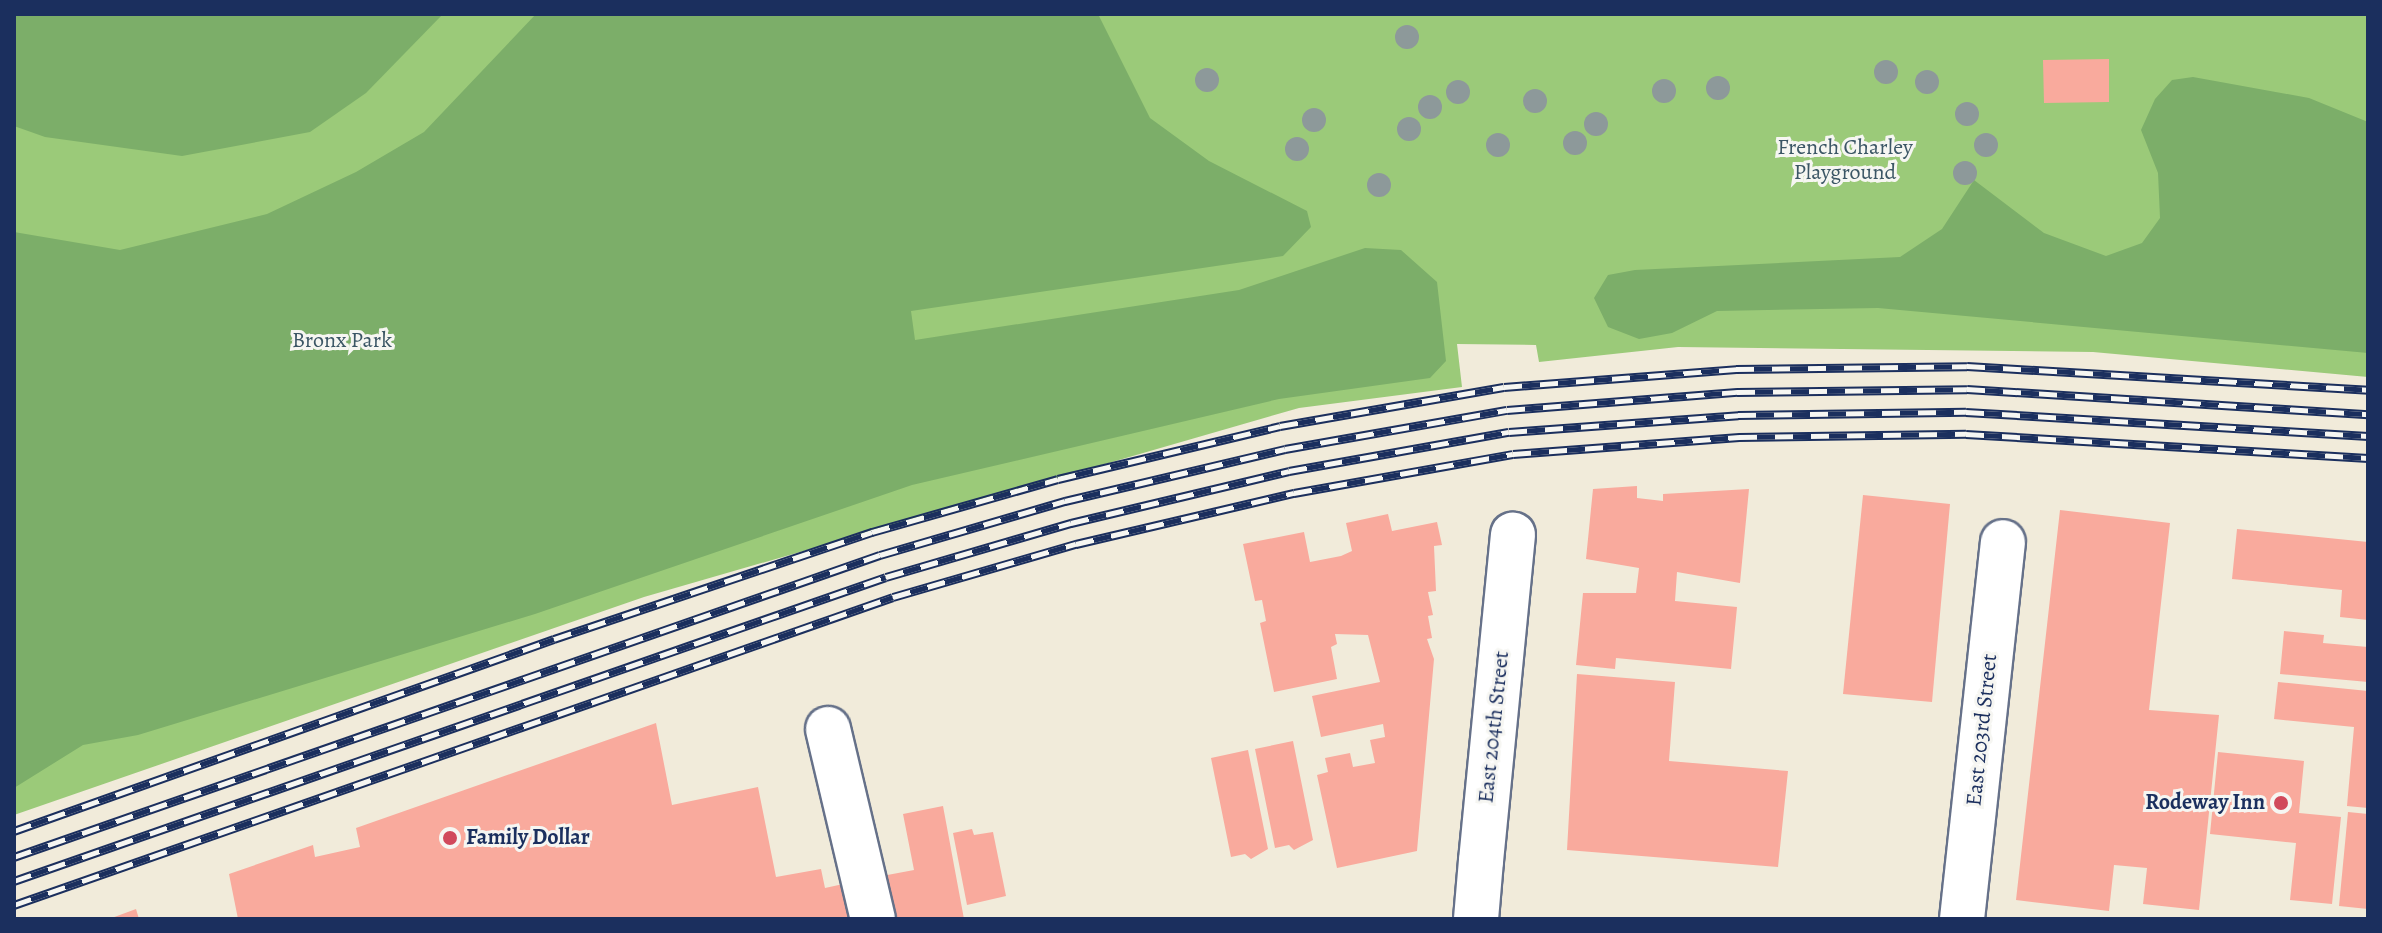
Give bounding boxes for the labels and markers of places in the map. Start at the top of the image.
place label: Rodeway Inn [2145,790,2265,816]
marker: Rodeway Inn [2272,794,2290,812]
place label: Family Dollar [466,825,590,851]
marker: Family Dollar [441,829,459,847]

